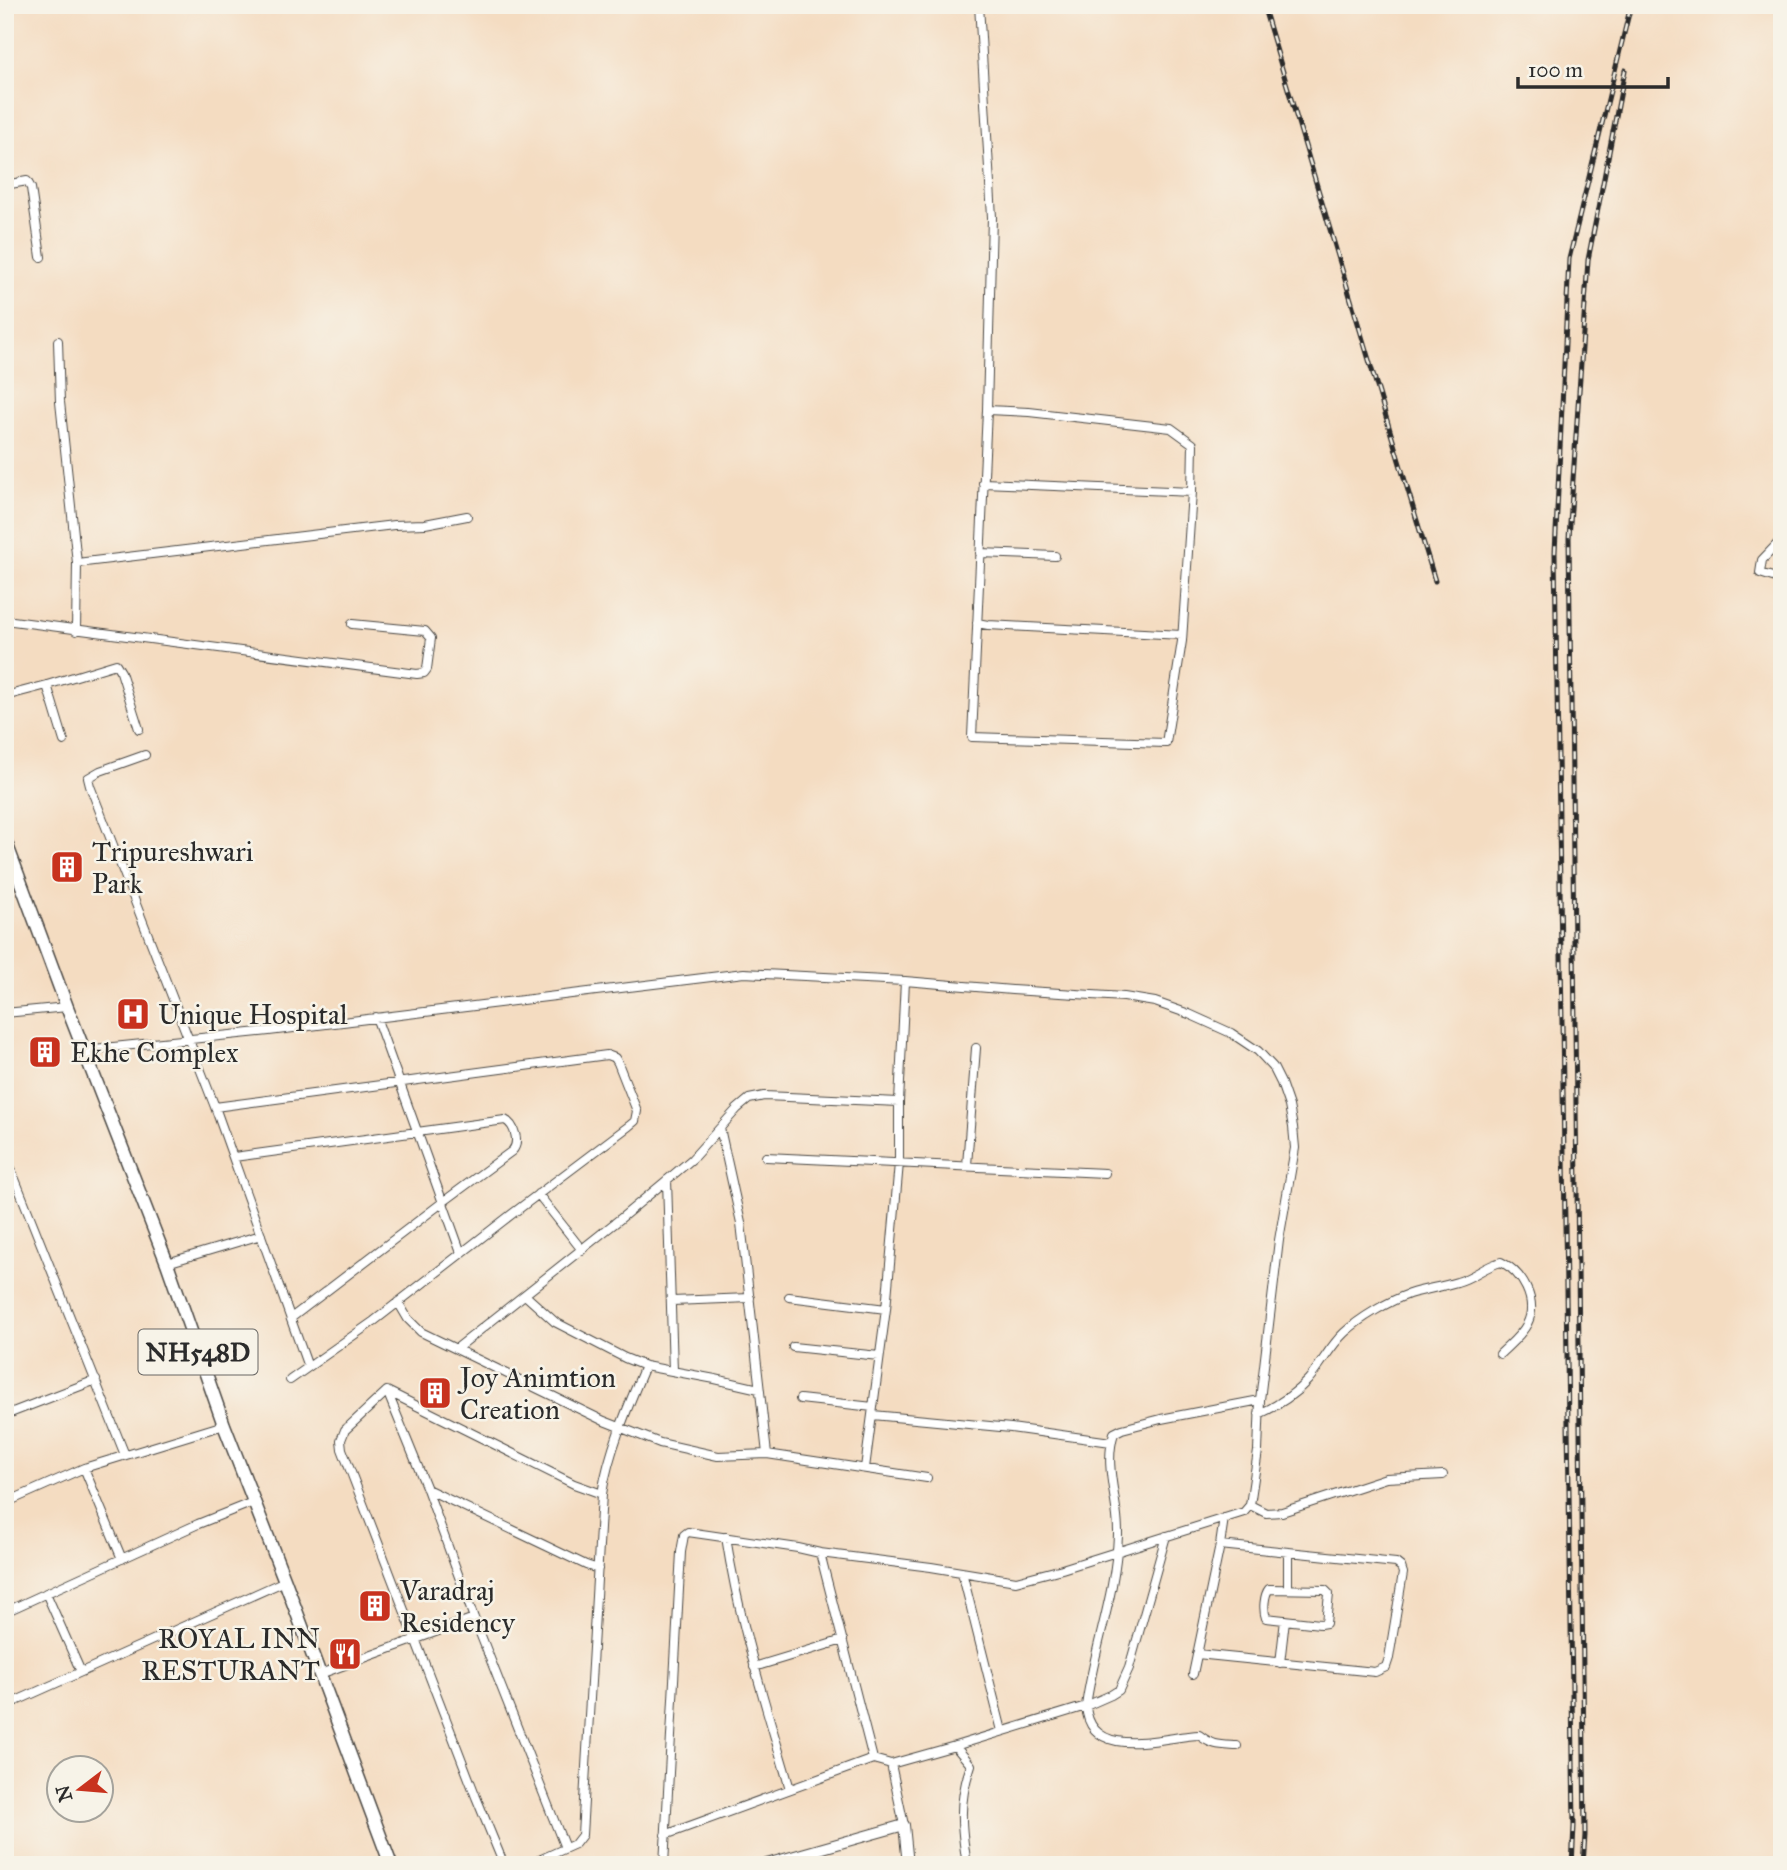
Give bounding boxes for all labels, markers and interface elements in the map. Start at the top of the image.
scale bar [1518,46,1668,90]
text: 100 m [1528,57,1583,83]
place label: Tripureshwari Park [92,834,254,901]
building icon: Tripureshwari Park [48,848,86,886]
hospital icon: Unique Hospital [114,995,152,1033]
place label: Unique Hospital [158,997,348,1032]
building icon: Ekhe Complex [26,1033,64,1071]
place label: Ekhe Complex [70,1035,239,1070]
road number: NH548D [138,1330,258,1374]
place label: Joy Animtion Creation [457,1360,616,1427]
building icon: Joy Animtion Creation [416,1374,454,1412]
place label: Varadraj Residency [399,1573,516,1640]
building icon: Varadraj Residency [356,1587,394,1625]
place label: ROYAL INN RESTURANT [141,1621,320,1688]
restaurant icon: ROYAL INN RESTURANT [326,1635,364,1673]
north arrow [46,1755,116,1825]
text: N [51,1783,77,1804]

